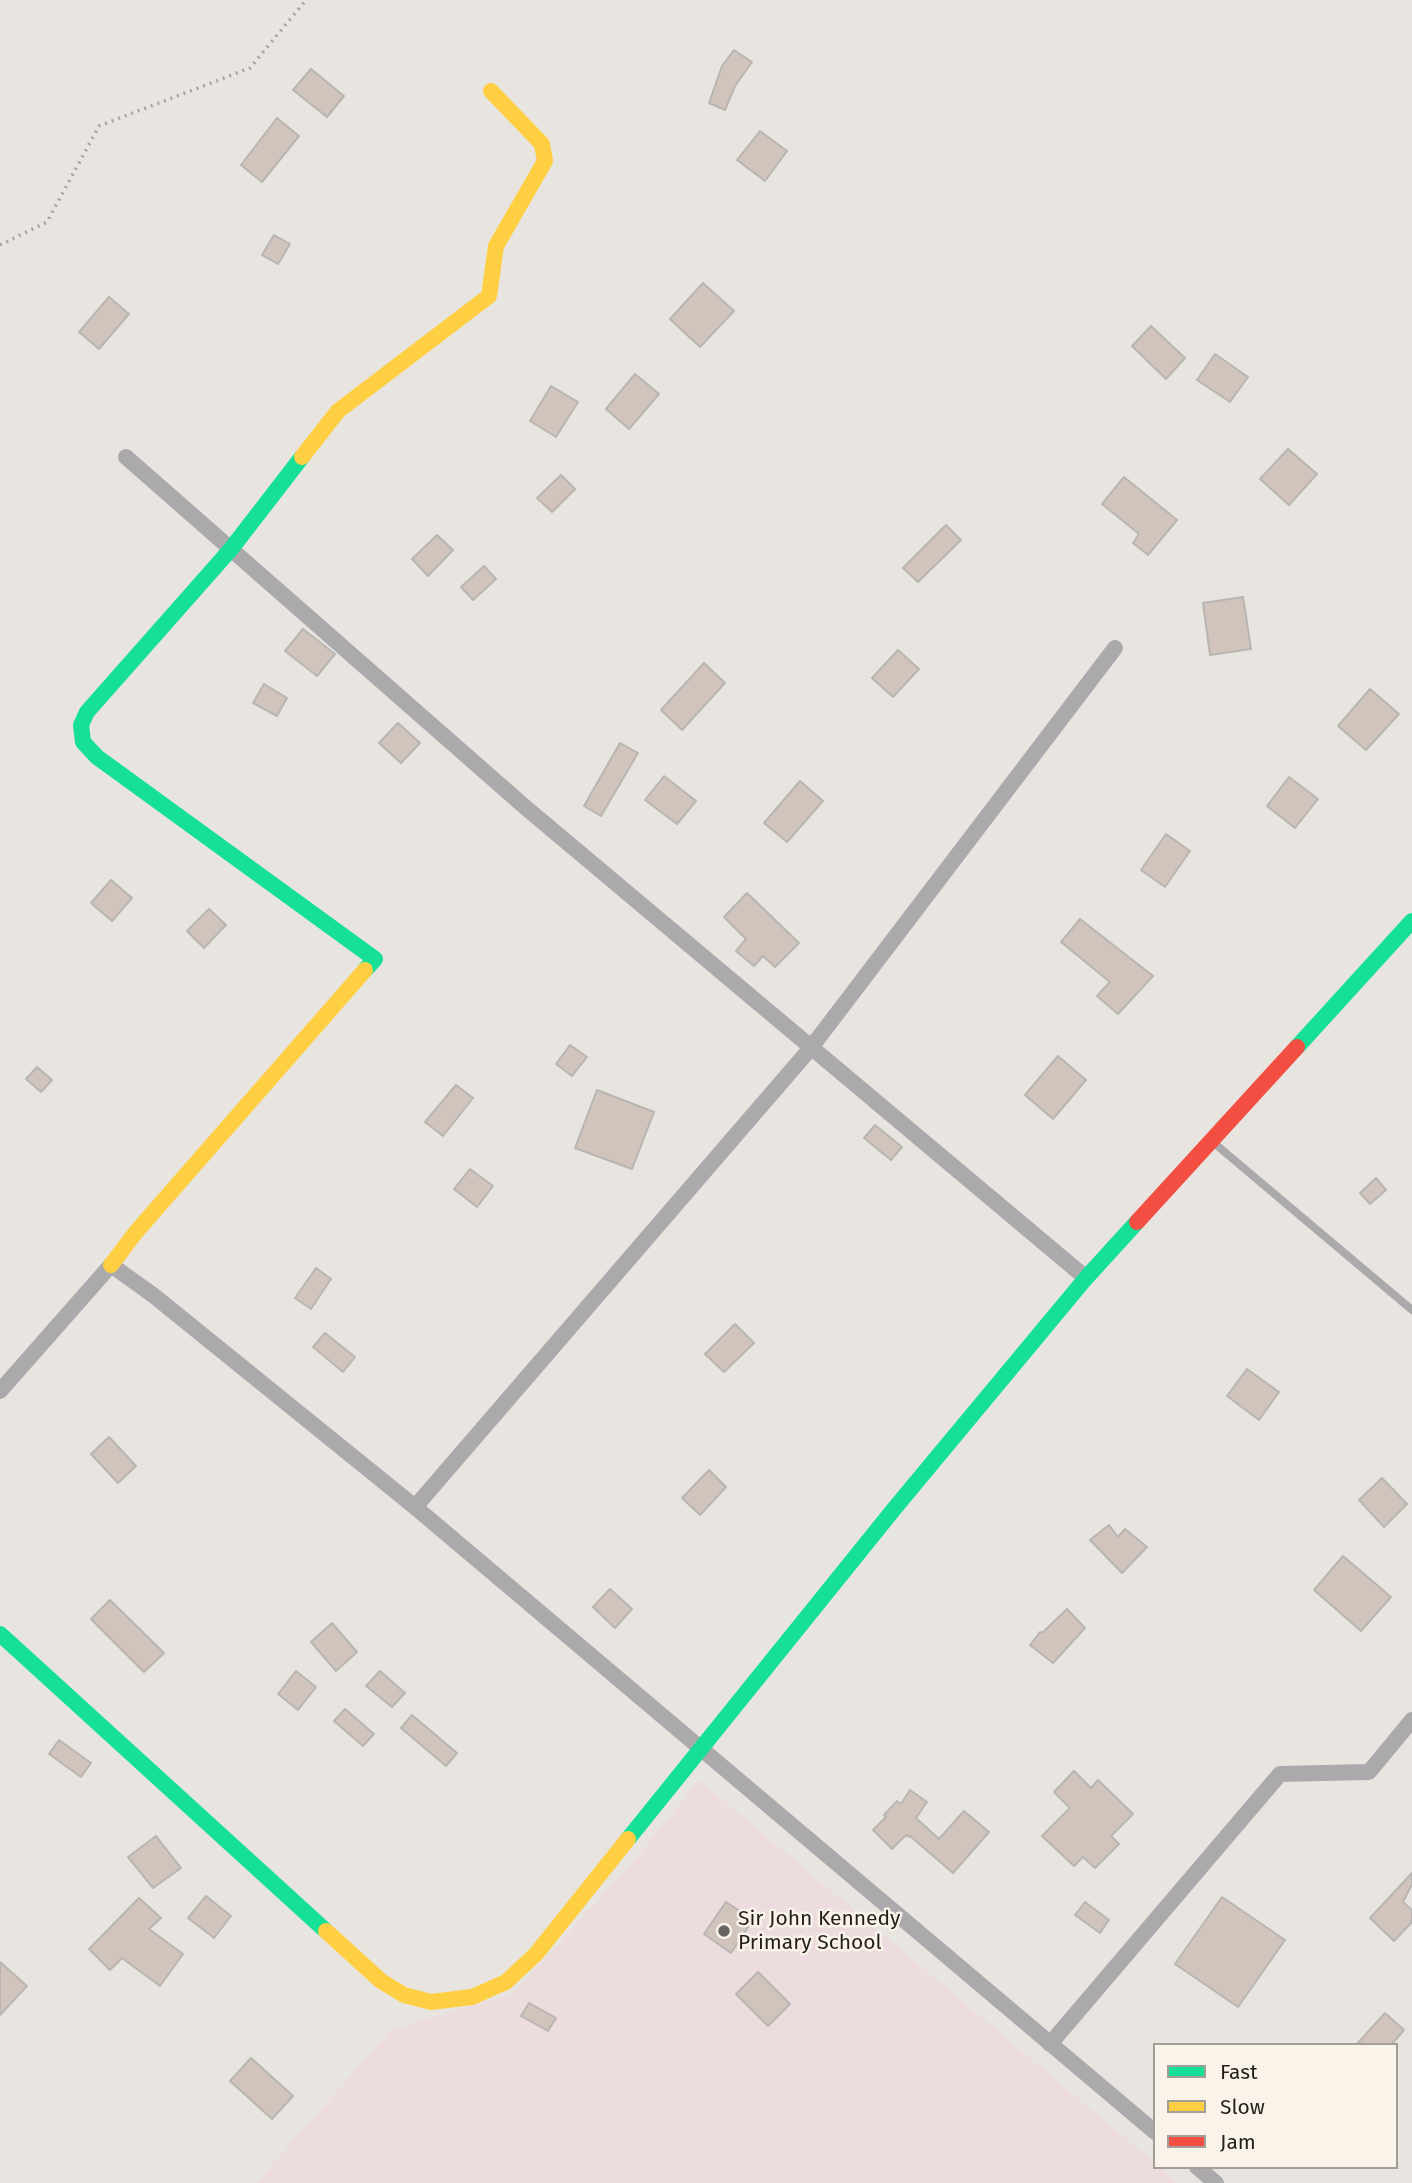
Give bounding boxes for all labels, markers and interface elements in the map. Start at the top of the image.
place label: Sir John Kennedy Primary School [738,1906,900,1956]
marker: Sir John Kennedy Primary School [716,1923,732,1939]
legend [1153,2043,1398,2169]
text: Fast [1220,2059,1258,2085]
text: Slow [1220,2094,1265,2120]
text: Jam [1220,2129,1256,2155]

